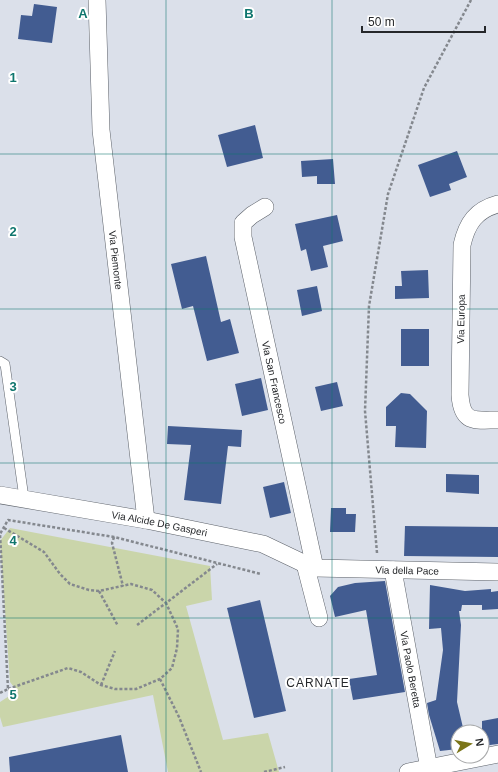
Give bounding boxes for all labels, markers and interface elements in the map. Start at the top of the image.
text: A [78,6,88,21]
text: B [244,6,254,21]
scale bar [362,8,485,34]
text: 50 m [368,15,395,29]
text: 1 [9,70,17,85]
text: 2 [9,224,17,239]
street label: Via Piemonte [107,230,125,291]
street label: Via Europa [455,294,467,344]
street label: Via San Francesco [260,340,289,425]
text: 3 [9,379,17,394]
street label: Via Alcide De Gasperi [111,509,208,538]
text: 4 [9,533,17,548]
street label: Via della Pace [375,564,440,576]
street label: Via Paolo Beretta [399,630,423,709]
district label: CARNATE [286,676,350,690]
text: 5 [9,687,17,702]
north arrow [450,724,490,764]
text: N [473,737,486,747]

